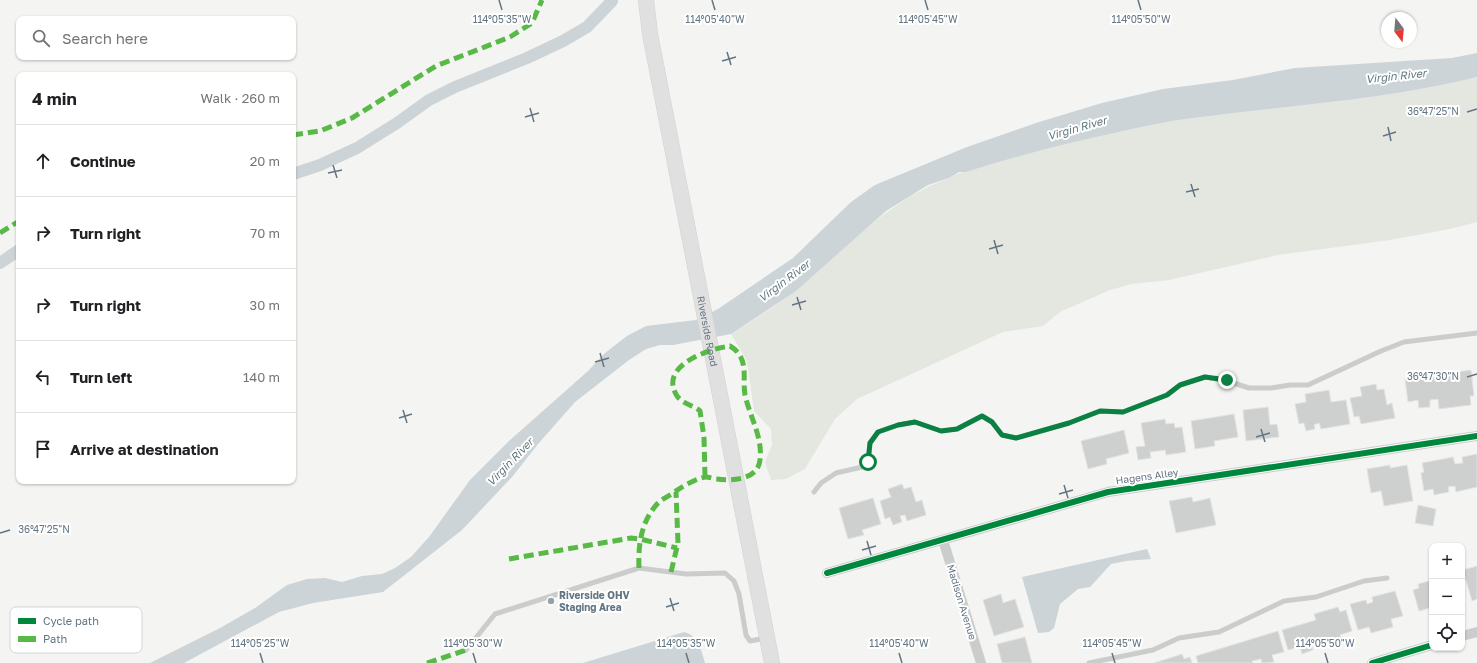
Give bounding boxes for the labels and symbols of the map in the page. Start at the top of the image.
north arrow [1381,12,1417,48]
text: 114°05'35"W [473,13,532,25]
text: 114°05'40"W [685,13,745,25]
text: 114°05'45"W [899,13,958,25]
text: 114°05'50"W [1111,13,1171,25]
water label: Virgin River [1365,66,1429,86]
text: 36°47'25"N [1407,105,1459,117]
water label: Virgin River [1046,112,1110,143]
water label: Virgin River [756,256,814,305]
street label: Riverside Road [695,295,720,368]
text: 36°47'30"N [1407,370,1459,382]
route end [1218,371,1236,389]
water label: Virgin River [484,434,537,489]
route start [859,453,877,471]
street label: Hagens Alley [1115,466,1179,486]
text: 36°47'25"N [18,523,70,535]
street label: Madison Avenue [945,563,979,641]
place label: Riverside OHV Staging Area [559,589,630,613]
marker: Riverside OHV Staging Area [546,596,556,606]
legend [10,607,142,653]
text: Cycle path [43,614,99,627]
text: Path [43,632,67,645]
text: 114°05'25"W [231,637,290,649]
text: 114°05'30"W [443,637,503,649]
text: 114°05'35"W [657,637,716,649]
text: 114°05'40"W [869,637,929,649]
text: 114°05'45"W [1083,637,1142,649]
text: 114°05'50"W [1295,637,1355,649]

